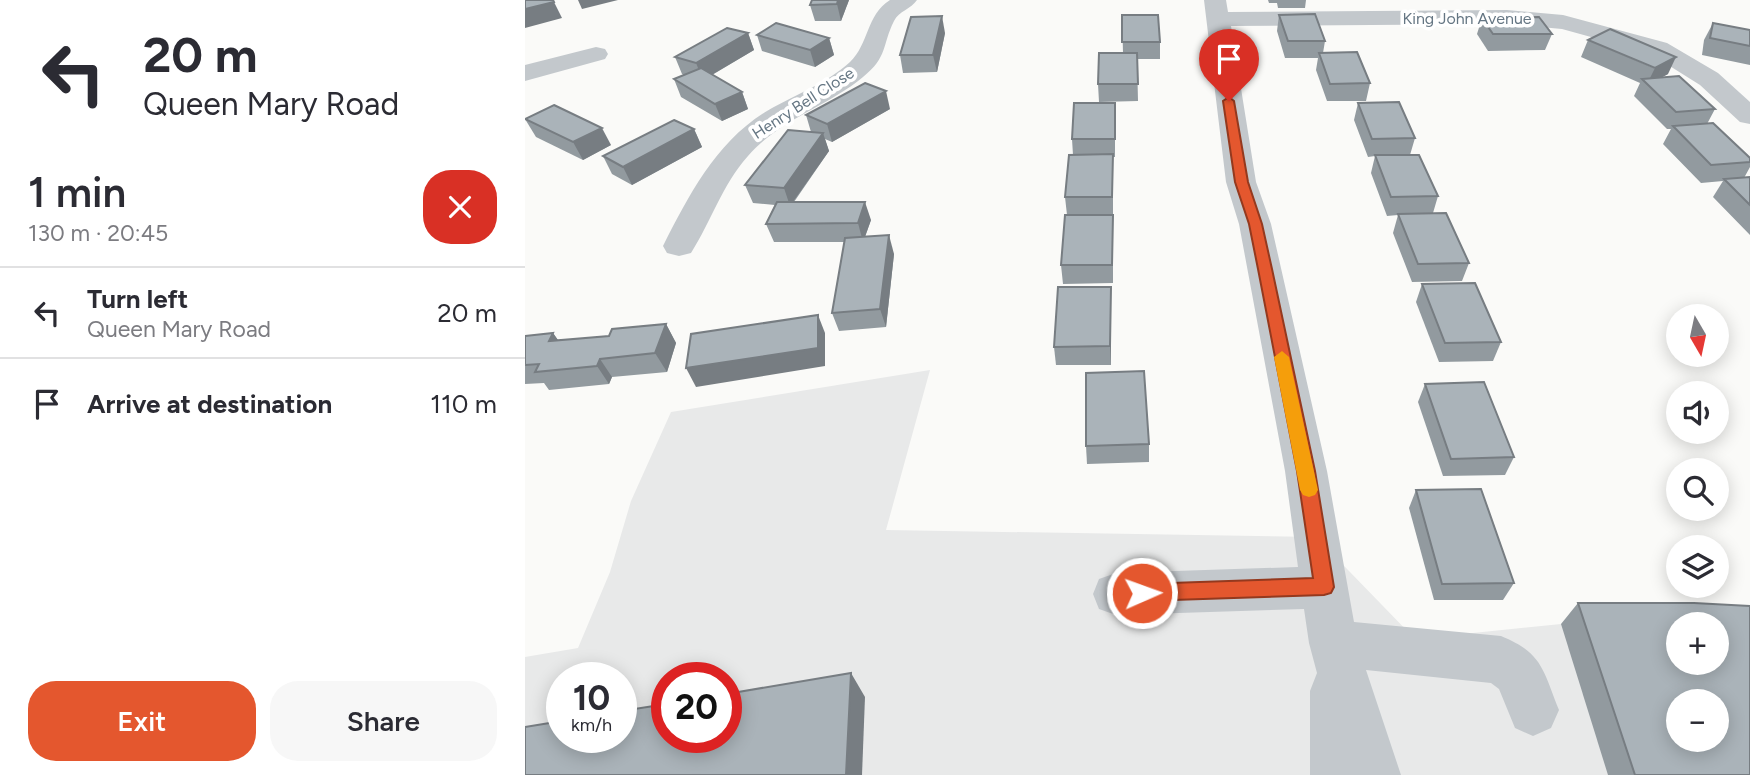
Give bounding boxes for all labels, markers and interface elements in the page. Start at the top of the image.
street label: King John Avenue [1402,9,1532,28]
text: 20 m [143,25,258,84]
icon: left [28,28,119,119]
pin [1199,29,1259,101]
icon: arrive [1210,40,1248,78]
street label: Henry Bell Close [749,63,858,143]
text: Queen Mary Road [143,85,399,123]
text: 1 min [28,167,126,218]
button: close [423,170,497,244]
text: 130 m · 20:45 [28,219,168,247]
text: Turn left [87,283,188,315]
icon: left [28,294,66,332]
text: 20 m [437,297,497,329]
north arrow [1666,304,1729,368]
map controls [1666,304,1729,752]
text: Queen Mary Road [87,315,271,343]
button: sound [1666,381,1729,444]
icon: arrive [28,385,66,423]
text: Arrive at destination [87,388,332,420]
text: 110 m [430,388,497,420]
button: search [1666,458,1729,521]
button: layers [1666,535,1729,598]
position arrow [1105,556,1179,630]
button: + [1666,612,1729,675]
speed limit sign: 20 [651,662,742,753]
text: 10 [573,677,610,719]
button: Exit [28,681,256,761]
button: Share [270,681,497,761]
button: − [1666,689,1729,752]
text: km/h [571,714,612,736]

